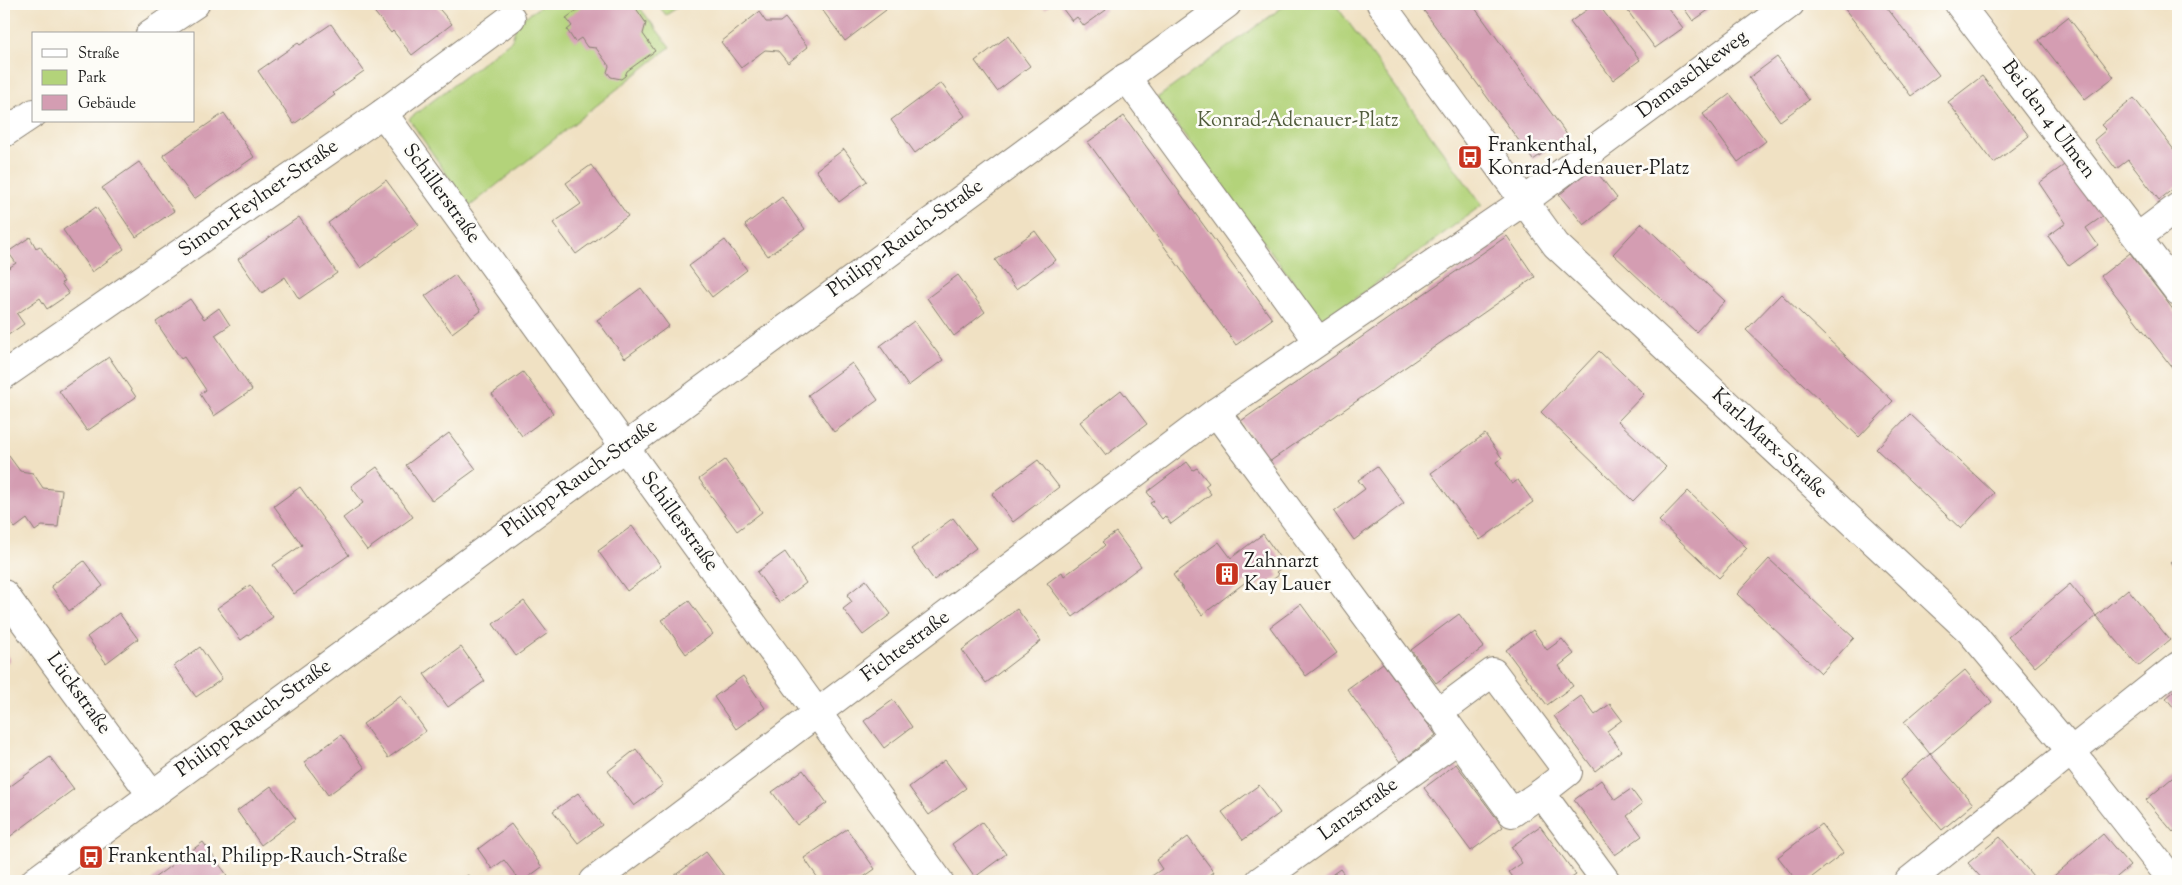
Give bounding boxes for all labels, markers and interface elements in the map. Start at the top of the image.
street label: Damaschkeweg [1631,23,1755,126]
legend [32,32,195,122]
text: Straße [78,44,120,65]
street label: Bei den 4 Ulmen [1994,55,2102,186]
text: Park [78,68,107,89]
text: Gebäude [78,94,136,115]
park label: Konrad-Adenauer-Platz [1197,107,1399,136]
place label: Frankenthal, Konrad-Adenauer-Platz [1488,132,1689,184]
street label: Simon-Feylner-Straße [173,133,345,265]
street label: Schillerstraße [395,138,487,250]
bus stop icon: Frankenthal, Konrad-Adenauer-Platz [1457,144,1483,170]
street label: Philipp-Rauch-Straße [822,173,990,305]
street label: Karl-Marx-Straße [1704,382,1834,506]
street label: Philipp-Rauch-Straße [496,413,664,545]
street label: Schillerstraße [633,466,725,578]
place label: Zahnarzt Kay Lauer [1244,548,1331,600]
building icon: Zahnarzt Kay Lauer [1214,561,1240,587]
street label: Fichtestraße [856,604,956,690]
street label: Lückstraße [38,647,118,741]
street label: Philipp-Rauch-Straße [170,653,338,785]
street label: Lanzstraße [1313,771,1405,849]
place label: Frankenthal, Philipp-Rauch-Straße [108,843,408,872]
bus stop icon: Frankenthal, Philipp-Rauch-Straße [78,844,104,870]

